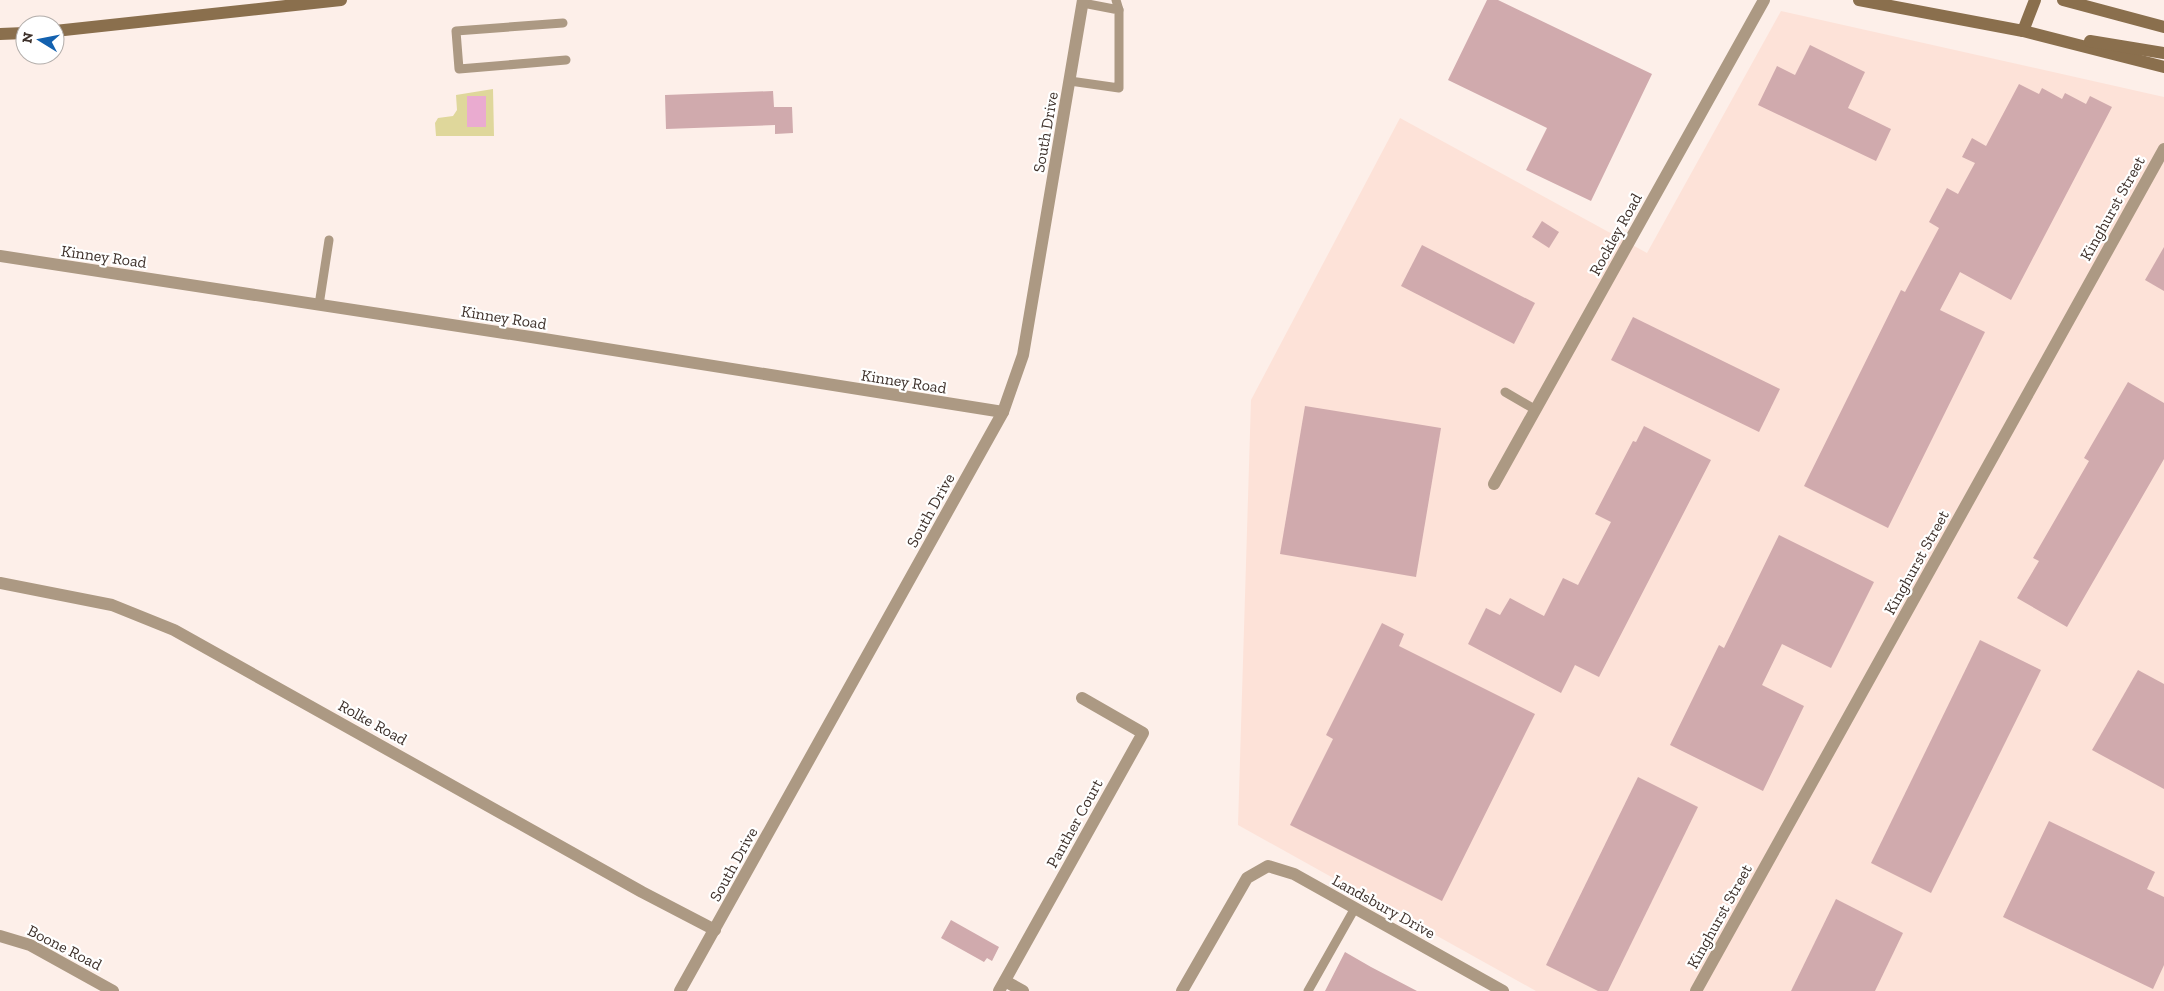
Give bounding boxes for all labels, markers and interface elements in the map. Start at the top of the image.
north arrow [15,15,65,65]
text: N [18,31,37,45]
street label: South Drive [1029,90,1062,174]
street label: Kinghurst Street [2076,153,2149,264]
street label: Rockley Road [1585,190,1646,279]
street label: Kinney Road [60,241,148,272]
street label: Kinney Road [460,301,548,334]
street label: Kinney Road [860,365,948,398]
street label: South Drive [902,470,959,551]
street label: Kinghurst Street [1880,507,1953,618]
street label: Rolke Road [335,696,411,749]
street label: Panther Court [1042,775,1107,871]
street label: South Drive [705,824,762,905]
street label: Kinghurst Street [1683,861,1756,972]
street label: Landsbury Drive [1329,870,1439,943]
street label: Boone Road [24,921,105,974]

